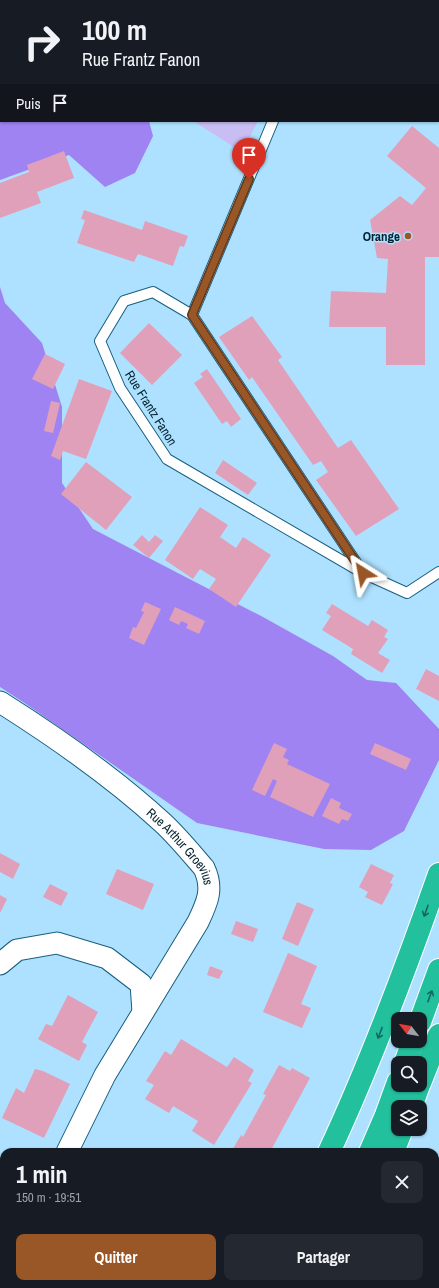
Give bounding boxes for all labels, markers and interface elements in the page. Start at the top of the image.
text: 100 m [82,11,147,49]
icon: right [16,16,68,68]
text: Rue Frantz Fanon [82,47,200,72]
icon: arrive [49,92,71,114]
text: Puis [16,93,41,114]
pin [232,138,266,179]
icon: arrive [238,144,260,166]
place label: Orange [363,228,400,245]
marker: Orange [403,231,413,241]
street label: Rue Frantz Fanon [121,367,181,449]
position arrow [342,552,384,594]
street label: Rue Arthur Groevius [143,804,217,886]
one-way arrow [422,905,429,918]
one-way arrow [426,991,434,1003]
north arrow [391,1012,427,1048]
map controls [391,1012,427,1136]
one-way arrow [376,1026,383,1038]
button: search [391,1056,427,1092]
button: layers [391,1100,427,1136]
text: 1 min [16,1158,67,1190]
button: close [381,1161,423,1203]
text: 150 m · 19:51 [16,1189,81,1206]
button: Quitter [16,1234,216,1280]
button: Partager [224,1234,423,1280]

